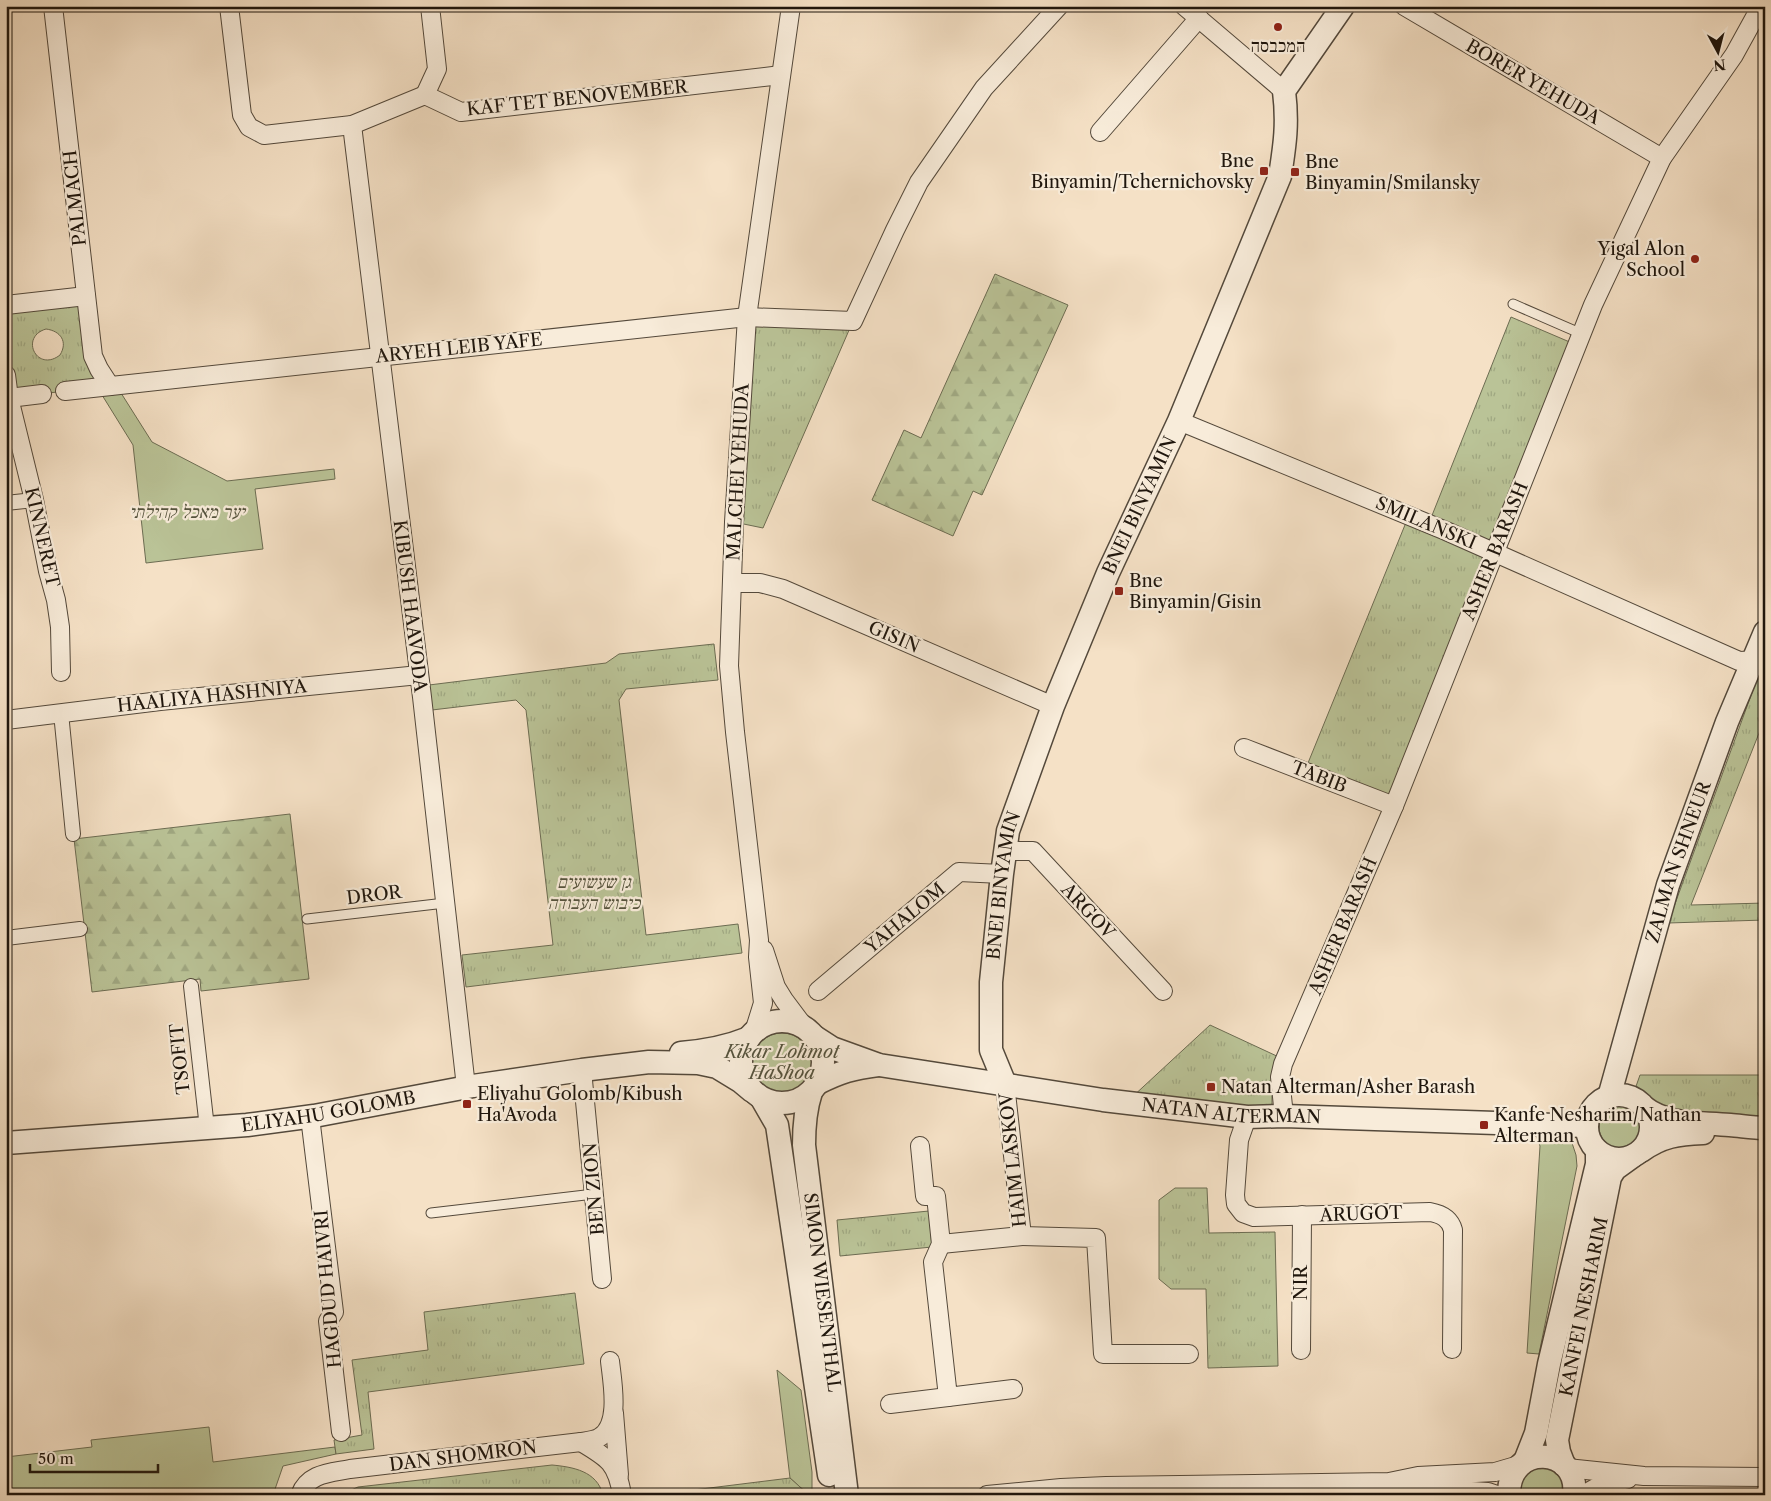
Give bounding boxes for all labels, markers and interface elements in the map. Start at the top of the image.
marker: המכבסה [1272,21,1284,33]
north arrow [1694,28,1744,78]
place label: המכבסה [1250,35,1306,57]
street label: BORER YEHUDA [1462,35,1605,130]
text: N [1712,55,1727,75]
street label: KAF TET BENOVEMBER [465,75,689,121]
street label: PALMACH [59,149,91,247]
place label: Bne Binyamin/Tchernichovsky [1031,150,1255,193]
place label: Bne Binyamin/Smilansky [1305,151,1481,194]
marker: Bne Binyamin/Tchernichovsky [1258,165,1270,177]
marker: Bne Binyamin/Smilansky [1289,166,1301,178]
place label: Yigal Alon School [1596,238,1685,281]
marker: Yigal Alon School [1689,253,1701,265]
street label: ARYEH LEIB YAFE [373,328,544,368]
street label: MALCHEI YEHUDA [722,382,754,561]
street label: BNEI BINYAMIN [1098,433,1181,578]
street label: ASHER BARASH [1457,479,1533,624]
street label: KINNERET [20,485,64,590]
street label: SMILANSKI [1372,492,1480,554]
park label: יער מאכל קהילתי [129,501,247,523]
street label: KIBUSH HAAVODA [389,519,432,694]
place label: Bne Binyamin/Gisin [1129,570,1261,613]
marker: Bne Binyamin/Gisin [1113,585,1125,597]
street label: GISIN [865,616,923,658]
street label: HAALIYA HASHNIYA [116,675,309,717]
street label: TABIB [1288,756,1350,798]
street label: ZALMAN SHNEUR [1641,778,1716,945]
street label: BNEI BINYAMIN [982,808,1025,961]
street label: ASHER BARASH [1304,854,1382,999]
park label: גן שעשועים כיבוש העבודה [548,871,642,914]
street label: YAHALOM [860,878,950,959]
street label: ARGOV [1056,878,1120,944]
street label: DROR [345,881,404,909]
street label: TSOFIT [165,1022,195,1095]
park label: Kikar Lohmot HaShoa [723,1041,841,1084]
place label: Natan Alterman/Asher Barash [1221,1076,1475,1098]
marker: Natan Alterman/Asher Barash [1205,1081,1217,1093]
place label: Eliyahu Golomb/Kibush Ha'Avoda [477,1083,683,1126]
street label: ELIYAHU GOLOMB [240,1086,417,1137]
street label: HAIM LASKOV [995,1091,1031,1228]
street label: NATAN ALTERMAN [1140,1094,1322,1128]
marker: Eliyahu Golomb/Kibush Ha'Avoda [461,1098,473,1110]
place label: Kanfe Nesharim/Nathan Alterman [1493,1104,1702,1147]
marker: Kanfe Nesharim/Nathan Alterman [1478,1119,1490,1131]
street label: BEN ZION [579,1142,609,1236]
street label: SIMON WIESENTHAL [799,1191,845,1393]
street label: ARUGOT [1318,1202,1403,1226]
street label: HAGDUD HAIVRI [310,1209,346,1369]
street label: KANFEI NESHARIM [1555,1215,1613,1399]
street label: NIR [1290,1265,1312,1300]
street label: DAN SHOMRON [388,1436,538,1476]
scale bar [30,1441,158,1473]
text: 50 m [38,1449,74,1468]

